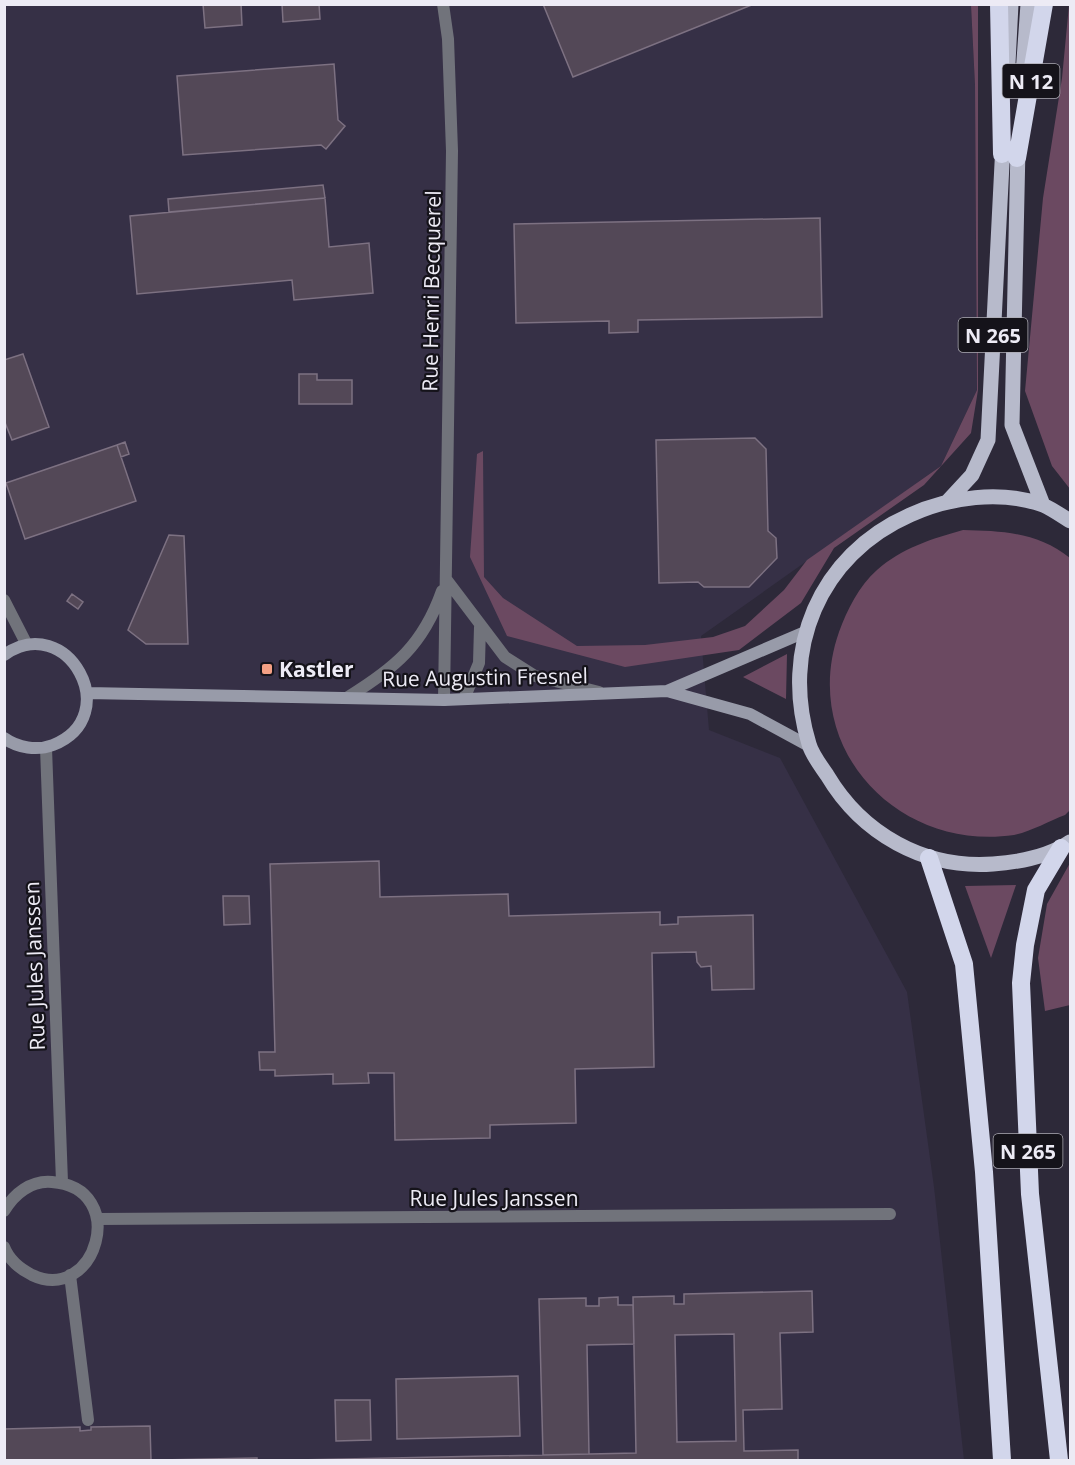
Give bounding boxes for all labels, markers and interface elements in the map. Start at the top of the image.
road number: N 12 [1002,64,1060,98]
street label: Rue Henri Becquerel [415,190,447,392]
road number: N 265 [958,318,1028,352]
place label: Kastler [279,655,354,683]
street label: Rue Augustin Fresnel [382,661,588,693]
marker: Kastler [260,662,274,676]
street label: Rue Jules Janssen [17,881,51,1051]
road number: N 265 [994,1134,1062,1168]
street label: Rue Jules Janssen [409,1184,579,1212]

